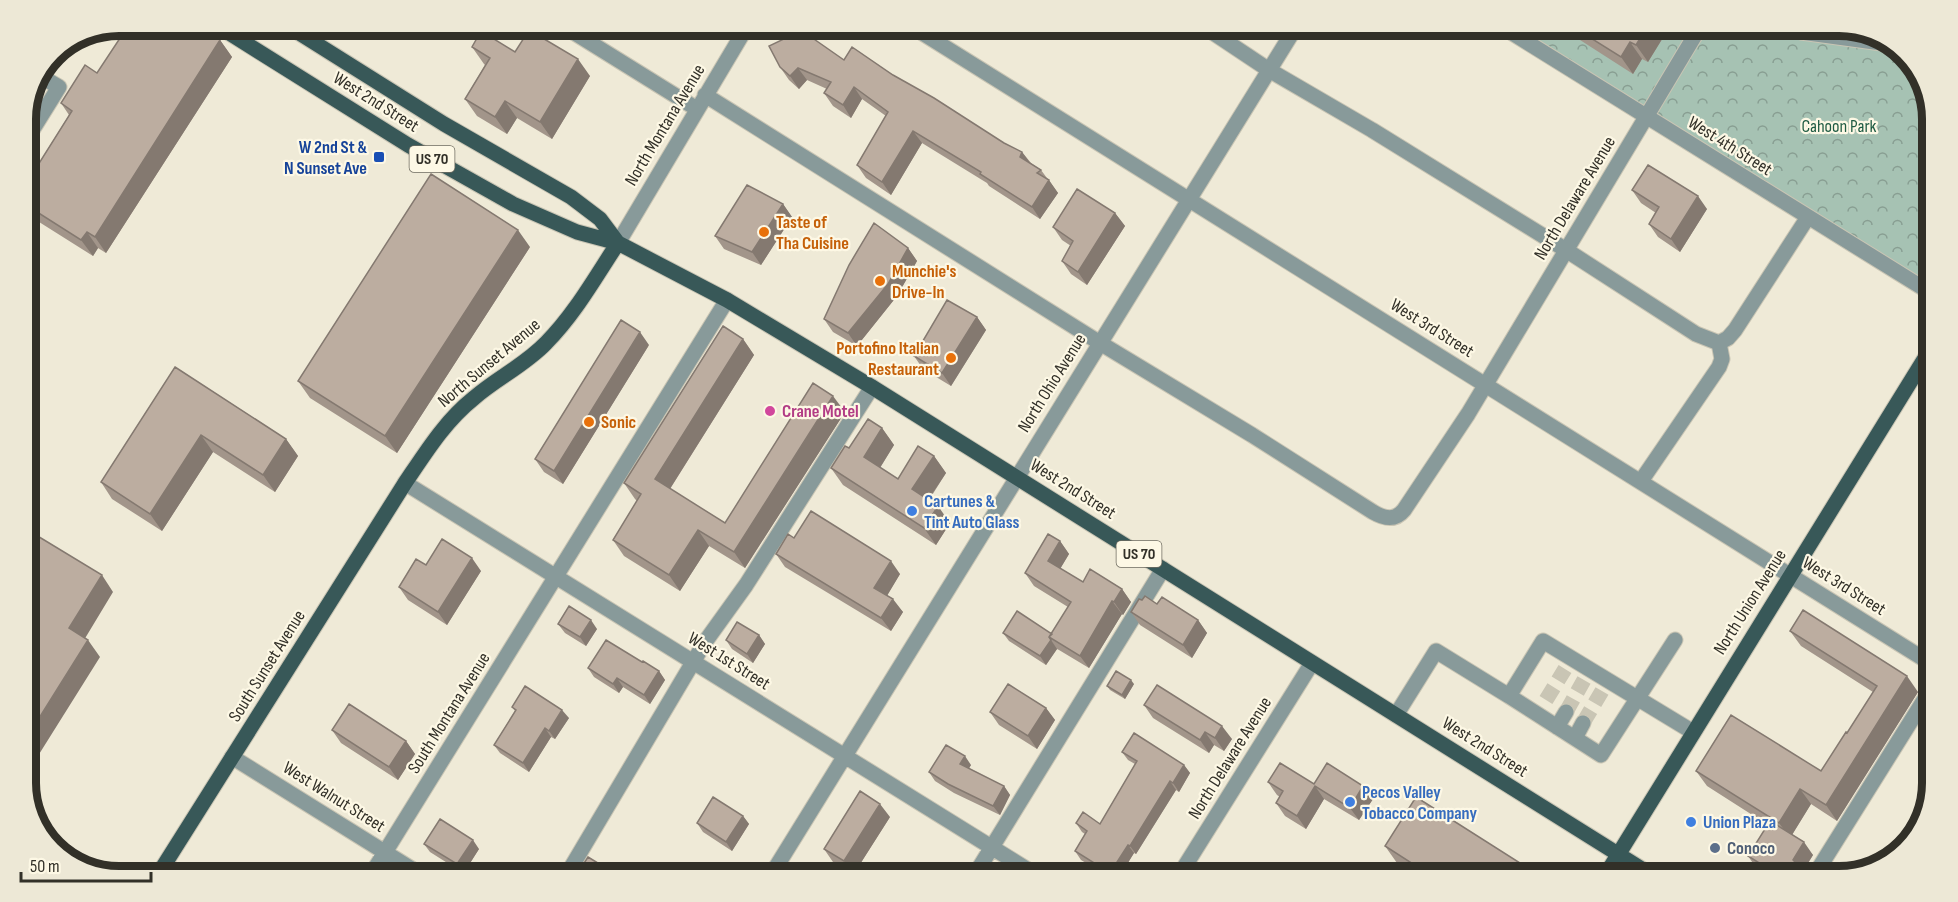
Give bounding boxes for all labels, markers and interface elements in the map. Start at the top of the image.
street label: North Montana Avenue [620,60,710,190]
street label: West 2nd Street [329,67,423,137]
street label: West 4th Street [1684,112,1776,180]
park label: Cahoon Park [1802,116,1877,137]
street label: North Delaware Avenue [1530,133,1620,263]
place label: W 2nd St & N Sunset Ave [284,137,367,179]
road number: US 70 [410,146,454,172]
marker: W 2nd St & N Sunset Ave [372,150,386,164]
place label: Taste of Tha Cuisine [776,212,849,254]
marker: Taste of Tha Cuisine [757,225,771,239]
place label: Munchie's Drive-In [892,261,956,303]
marker: Munchie's Drive-In [873,274,887,288]
street label: West 3rd Street [1386,294,1478,362]
street label: North Sunset Avenue [434,314,544,412]
street label: North Ohio Avenue [1013,330,1091,436]
place label: Portofino Italian Restaurant [836,338,939,380]
marker: Portofino Italian Restaurant [944,351,958,365]
place label: Crane Motel [782,401,859,422]
marker: Crane Motel [763,404,777,418]
place label: Sonic [601,412,636,433]
marker: Sonic [582,415,596,429]
street label: West 2nd Street [1026,454,1120,524]
place label: Cartunes & Tint Auto Glass [924,491,1019,533]
marker: Cartunes & Tint Auto Glass [905,504,919,518]
road number: US 70 [1116,541,1162,567]
street label: North Union Avenue [1709,546,1791,658]
street label: West 3rd Street [1798,552,1890,620]
street label: South Sunset Avenue [224,606,310,726]
street label: West 1st Street [684,628,774,695]
street label: South Montana Avenue [403,649,495,777]
street label: North Delaware Avenue [1184,693,1276,823]
street label: West 2nd Street [1438,712,1532,782]
street label: West Walnut Street [279,757,389,837]
place label: Pecos Valley Tobacco Company [1362,782,1477,824]
marker: Pecos Valley Tobacco Company [1343,795,1357,809]
place label: Union Plaza [1703,812,1776,833]
marker: Union Plaza [1684,815,1698,829]
place label: Conoco [1727,838,1775,859]
marker: Conoco [1708,841,1722,855]
scale bar [21,845,152,883]
text: 50 m [30,856,60,877]

